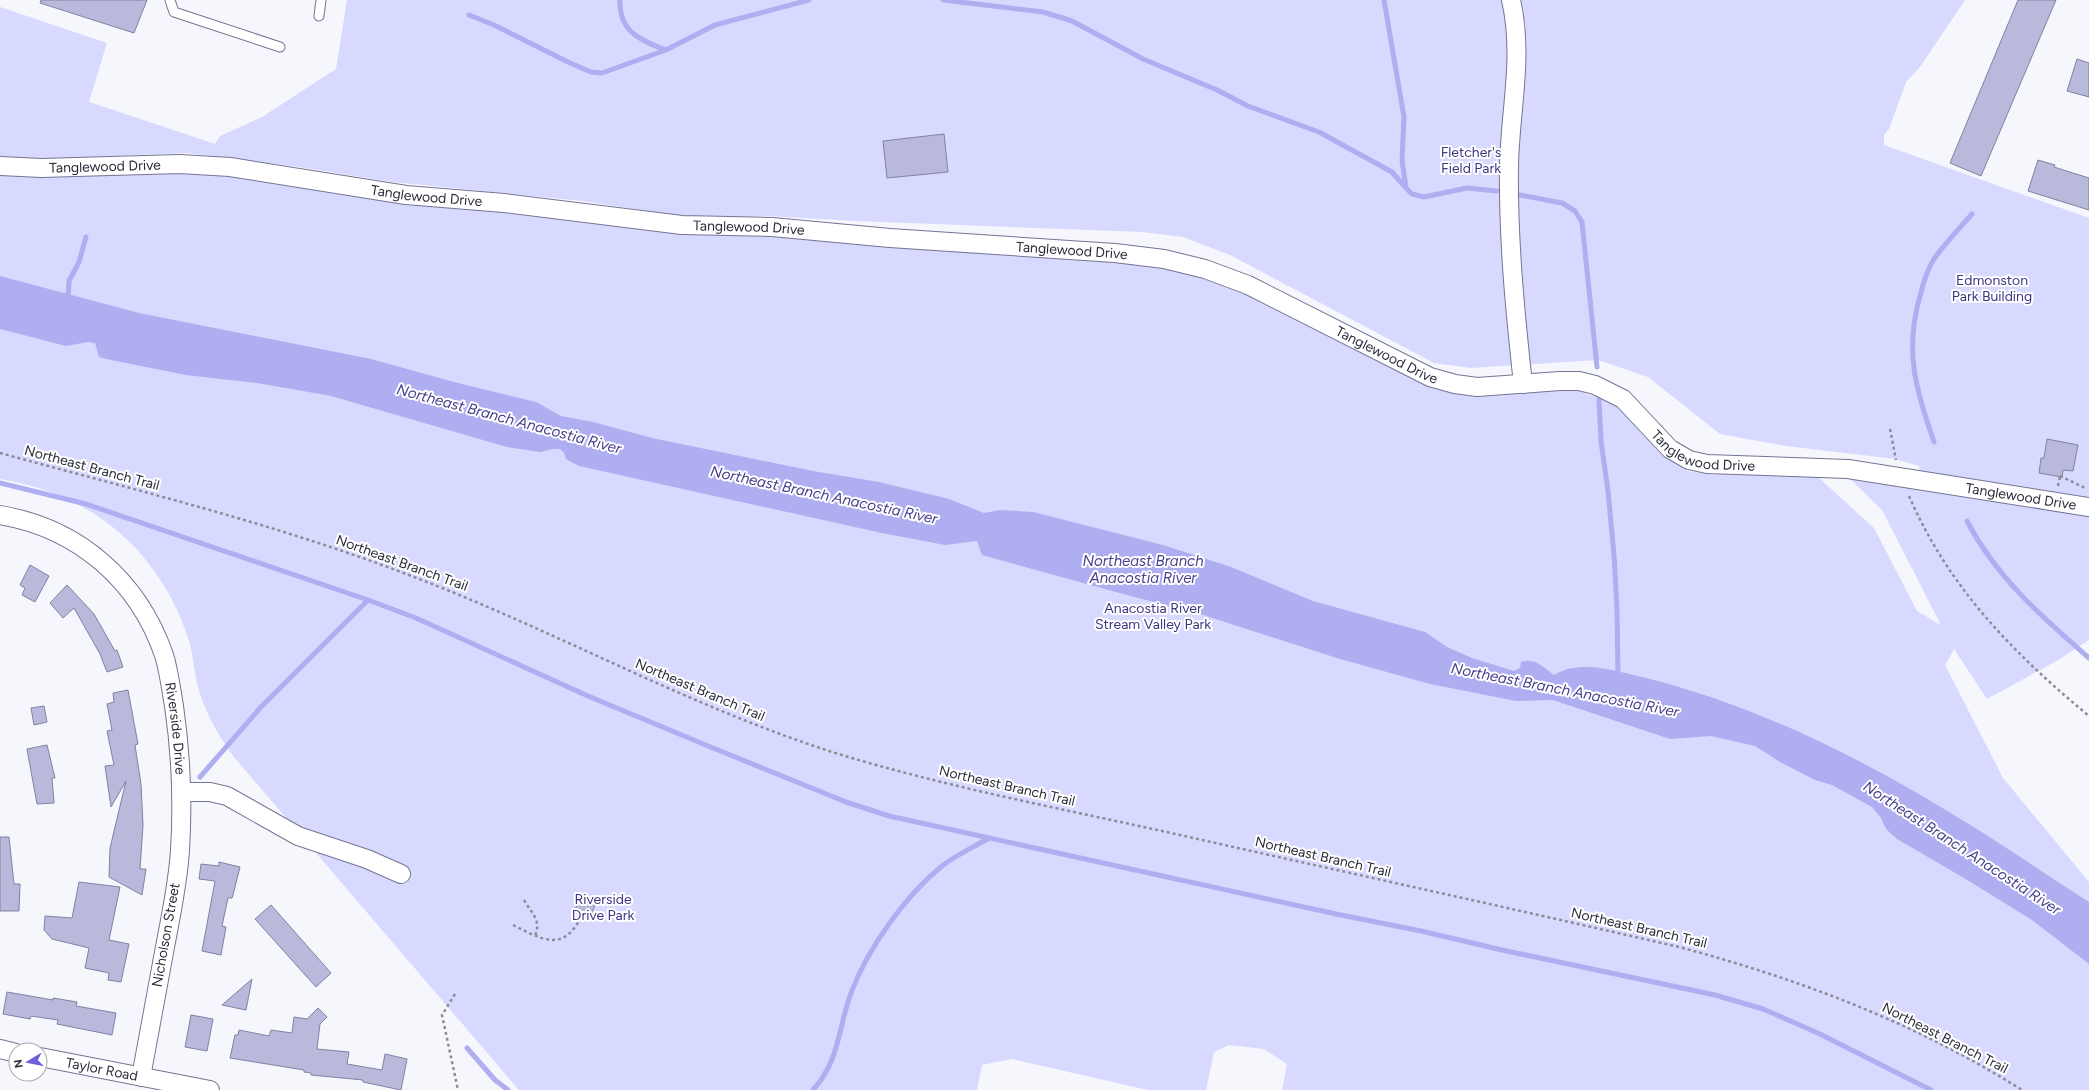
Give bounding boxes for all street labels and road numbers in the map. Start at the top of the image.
street label: Tanglewood Drive [49,156,161,176]
street label: Tanglewood Drive [370,181,483,210]
street label: Tanglewood Drive [693,217,806,239]
street label: Tanglewood Drive [1016,238,1129,263]
street label: Tanglewood Drive [1333,322,1440,387]
street label: Tanglewood Drive [1648,426,1756,474]
street label: Northeast Branch Trail [23,442,161,494]
street label: Tanglewood Drive [1965,479,2078,513]
street label: Northeast Branch Trail [334,531,470,595]
street label: Northeast Branch Trail [633,655,767,725]
street label: Riverside Drive [162,681,189,775]
street label: Northeast Branch Trail [937,762,1077,810]
street label: Northeast Branch Trail [1253,833,1393,881]
street label: Nicholson Street [148,881,184,989]
street label: Northeast Branch Trail [1569,904,1709,952]
street label: Northeast Branch Trail [1879,999,2011,1077]
street label: Taylor Road [64,1054,139,1084]

